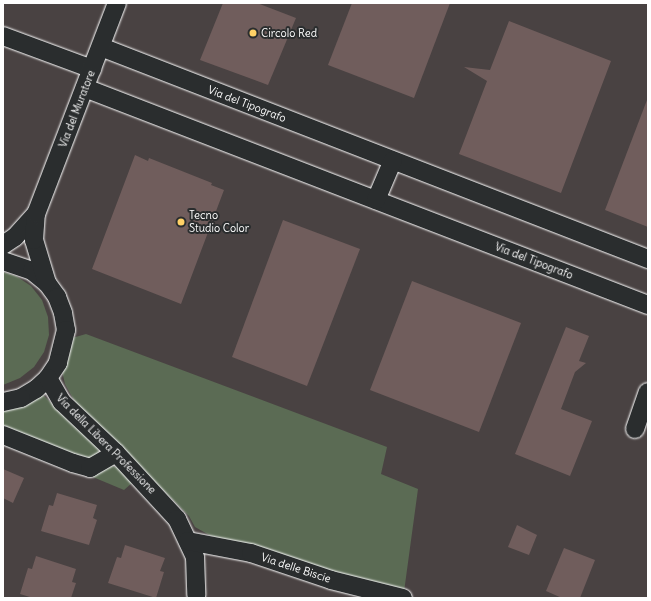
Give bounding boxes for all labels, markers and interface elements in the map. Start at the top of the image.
place label: Circolo Red [261,26,317,40]
marker: Circolo Red [248,28,258,38]
street label: Via del Muratore [56,69,98,149]
street label: Via del Tipografo [206,83,288,125]
place label: Tecno Studio Color [189,209,249,235]
marker: Tecno Studio Color [176,217,186,227]
street label: Via del Tipografo [493,240,575,282]
street label: Via della Libera Professione [53,391,159,497]
street label: Via delle Biscie [259,550,333,586]

